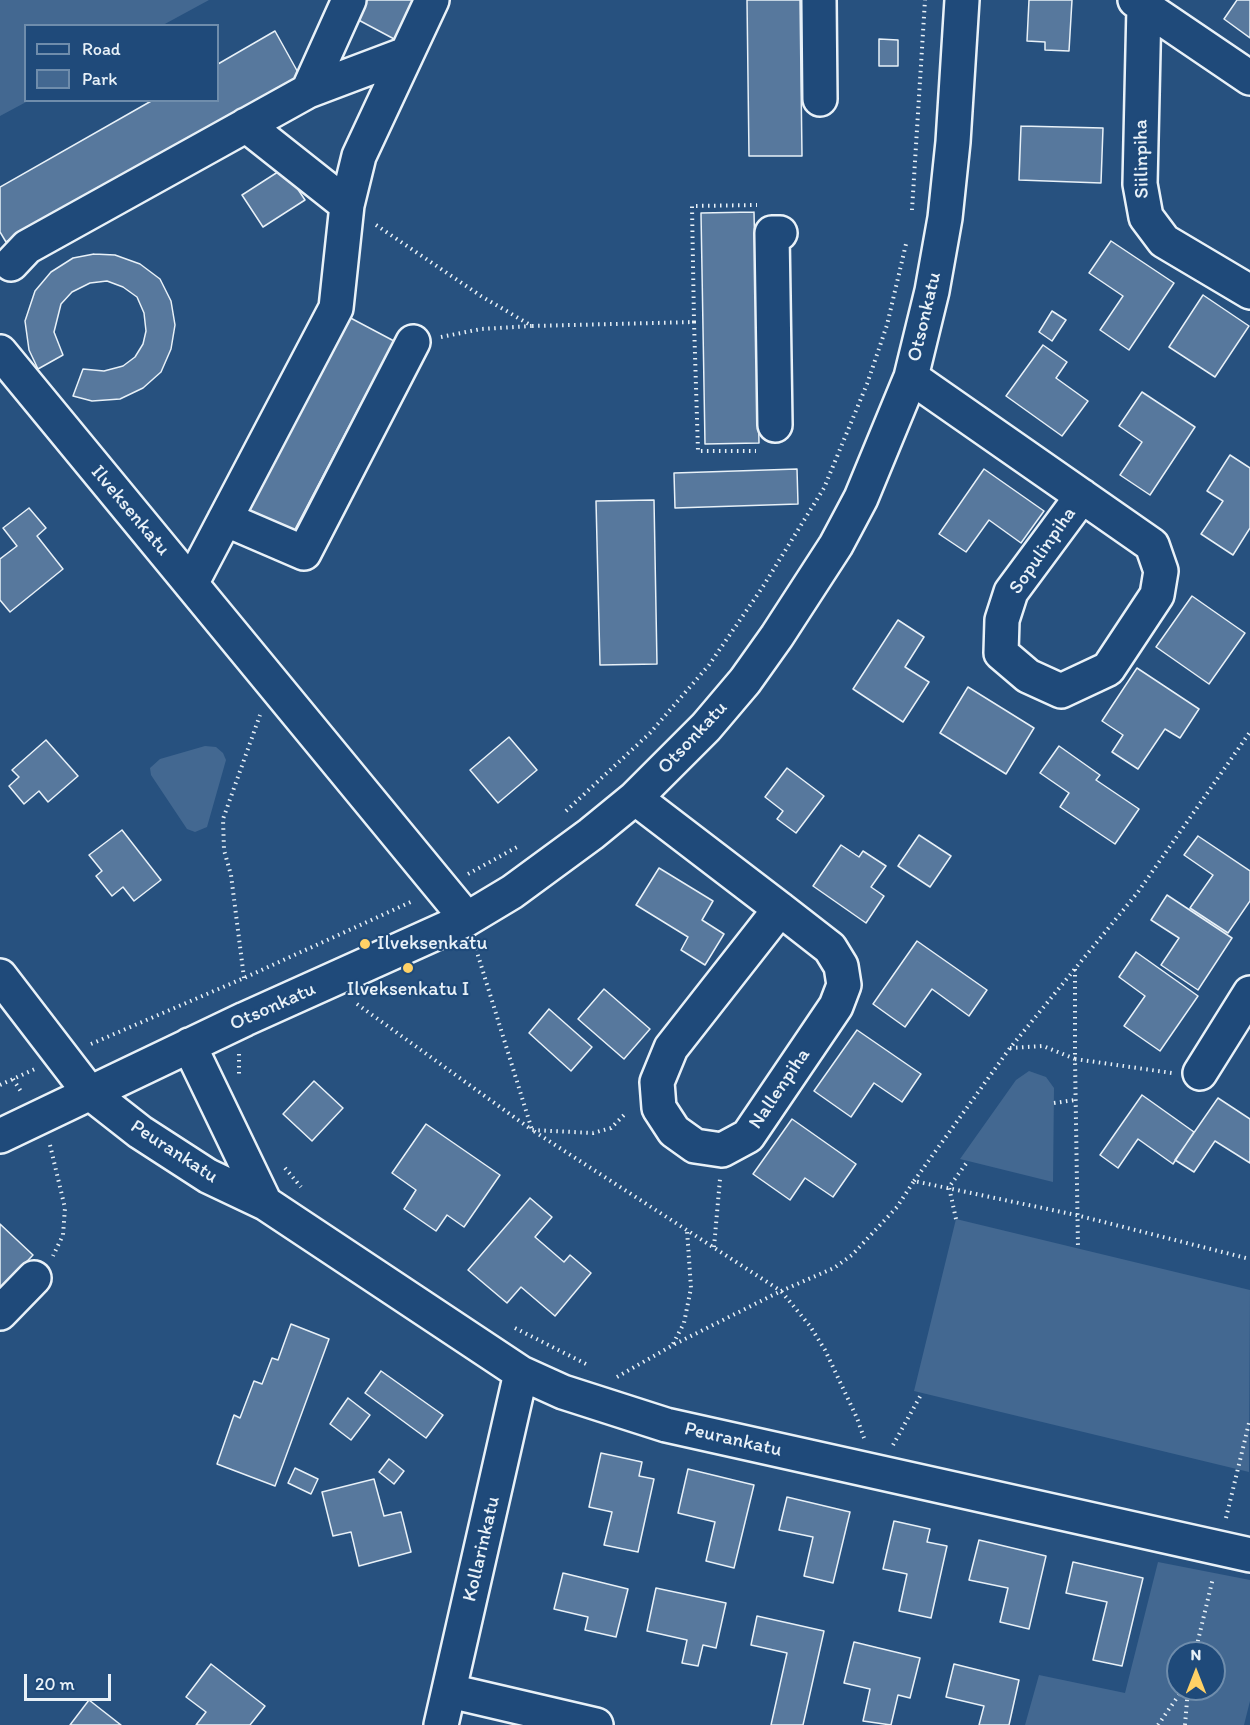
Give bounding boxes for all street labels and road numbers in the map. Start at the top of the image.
street label: Siilinpiha [1129,119,1155,199]
street label: Otsonkatu [903,270,947,364]
street label: Ilveksenkatu [85,461,175,561]
street label: Sopulinpiha [1004,503,1082,599]
street label: Otsonkatu [653,696,733,780]
street label: Otsonkatu [226,977,320,1037]
street label: Nallenpiha [744,1044,816,1134]
street label: Peurankatu [126,1115,222,1189]
street label: Peurankatu [682,1417,784,1463]
street label: Kollarinkatu [458,1494,506,1604]

